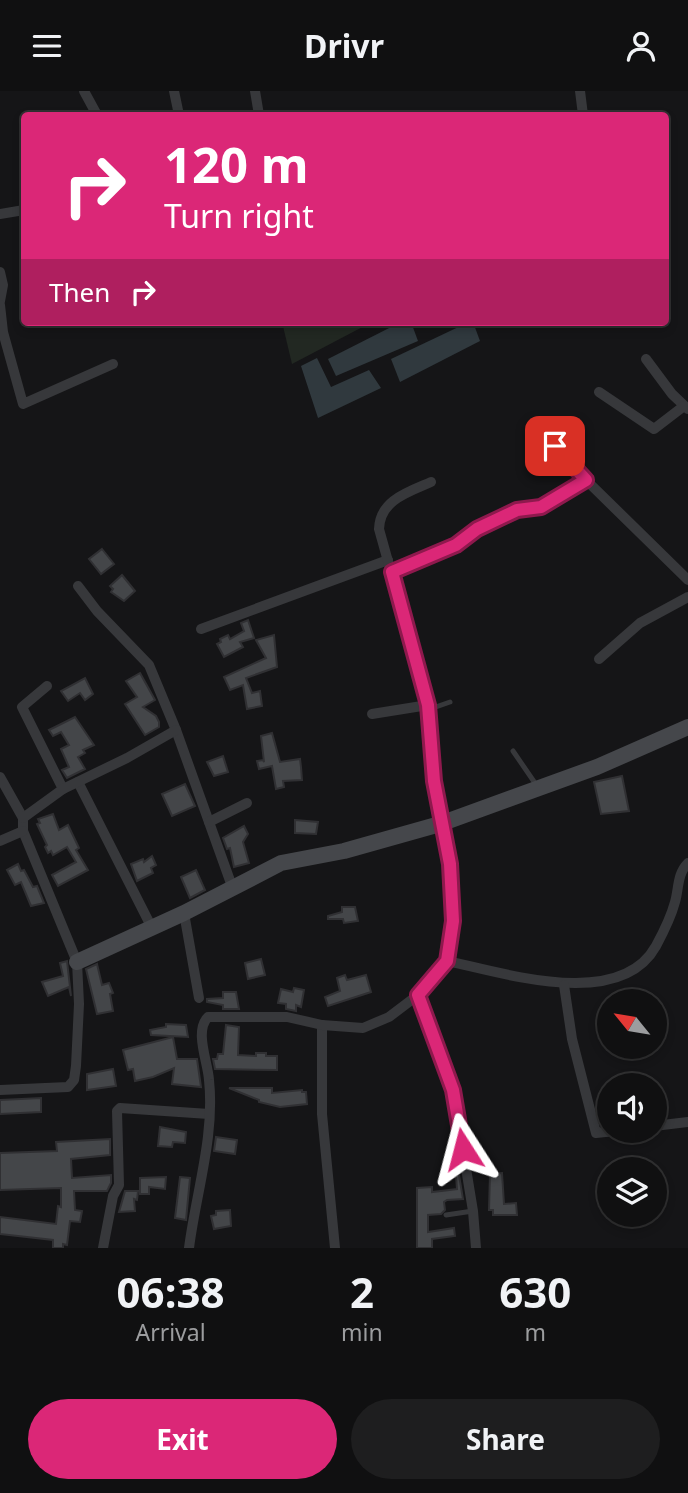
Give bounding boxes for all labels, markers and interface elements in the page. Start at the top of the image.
text: Drivr [304,24,384,67]
icon: menu [28,27,66,65]
icon: person [622,27,660,65]
text: 120 m [164,131,309,197]
icon: right [49,140,140,231]
text: Turn right [164,194,314,237]
icon: right [124,273,162,311]
text: Then [49,274,110,310]
pin [525,416,585,476]
icon: arrive [536,427,574,465]
north arrow [597,989,667,1059]
map controls [597,989,667,1227]
button: sound [597,1073,667,1143]
position arrow [426,1112,500,1186]
button: layers [597,1157,667,1227]
text: 06:38 [117,1263,224,1320]
text: 2 [350,1263,374,1320]
text: 630 [499,1263,571,1320]
text: Arrival [135,1316,206,1348]
text: min [341,1316,383,1348]
text: m [525,1316,546,1348]
button: Exit [28,1399,337,1479]
button: Share [351,1399,660,1479]

